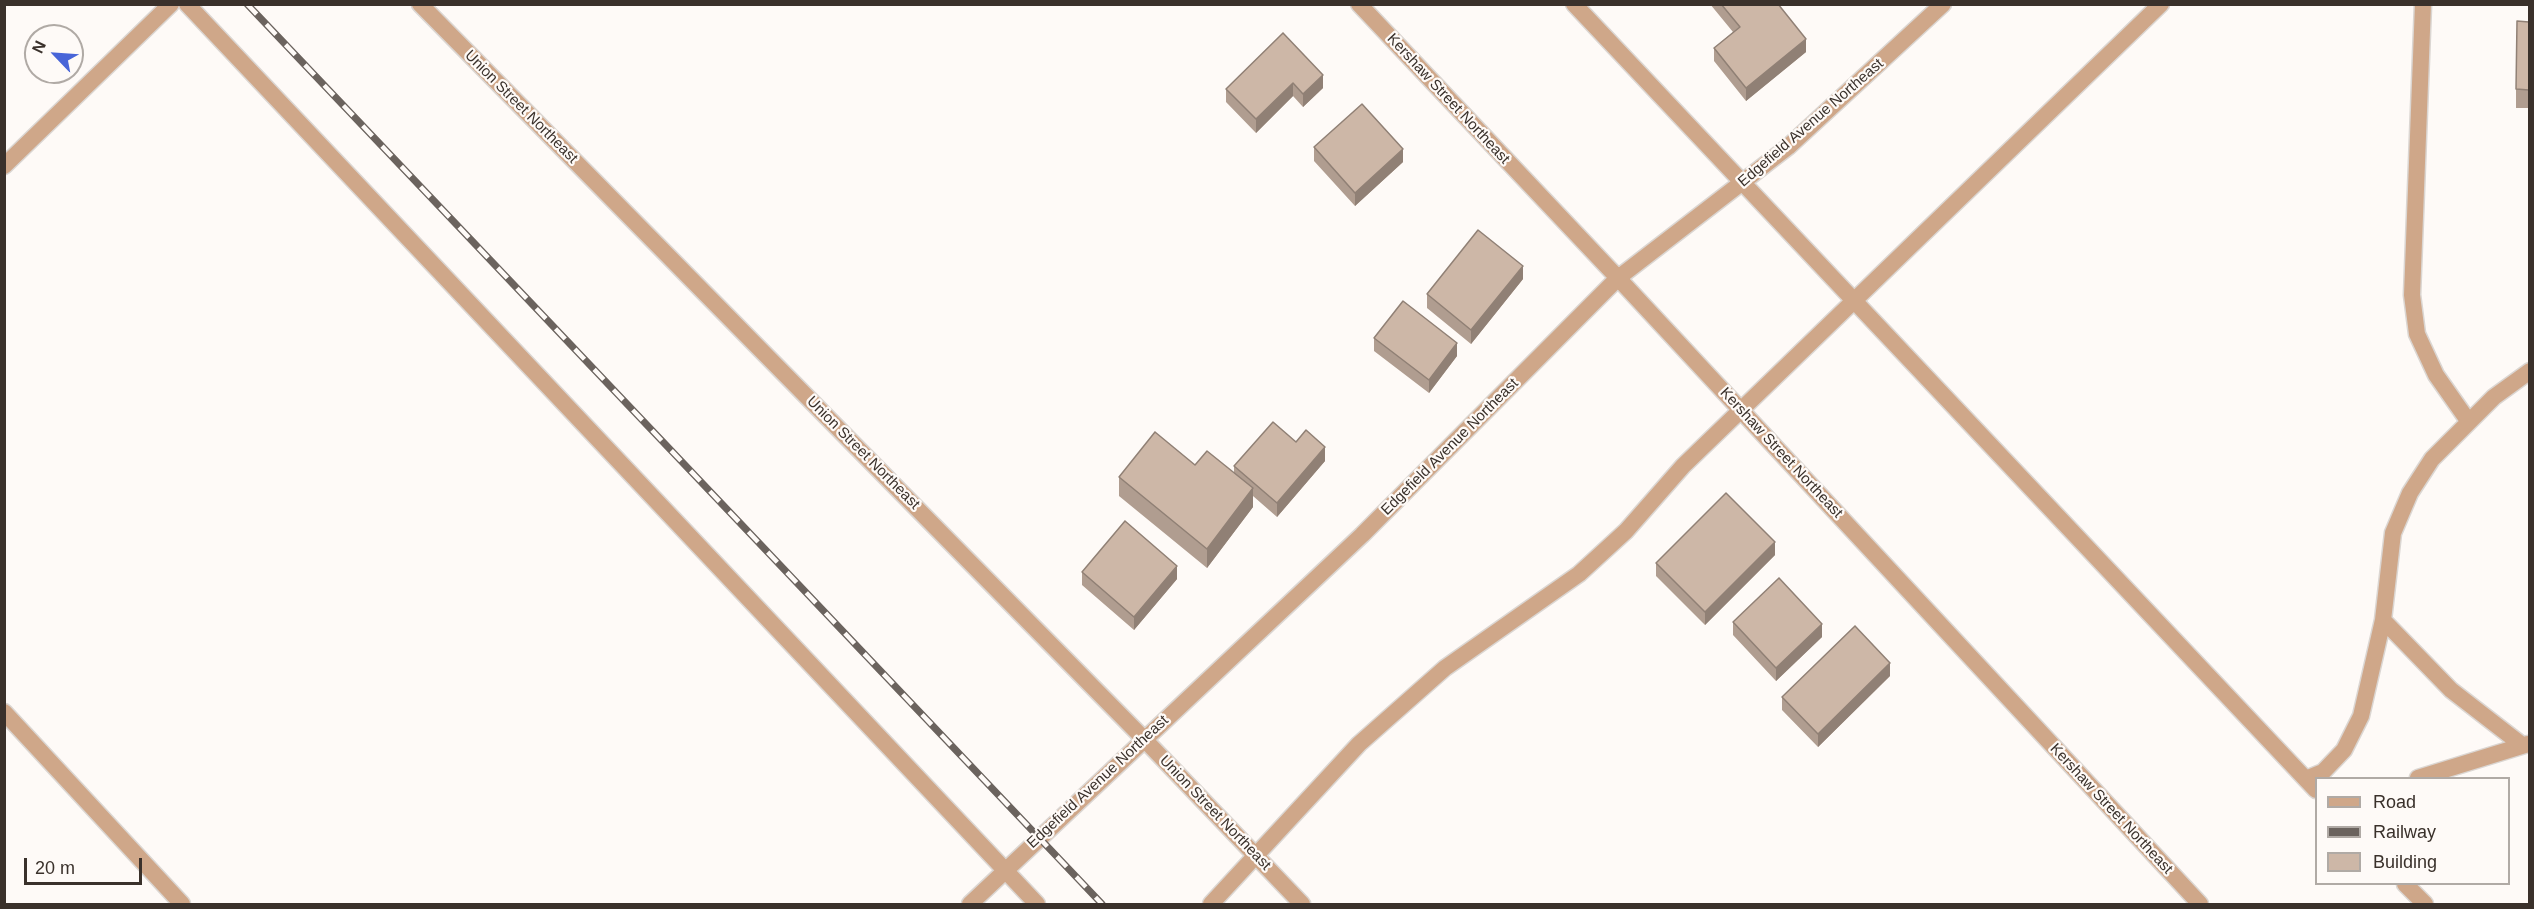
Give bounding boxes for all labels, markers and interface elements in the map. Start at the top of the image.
north arrow [24,24,84,84]
street label: Kershaw Street Northeast [1383,30,1513,168]
text: N [29,38,49,56]
street label: Union Street Northeast [461,47,581,167]
street label: Edgefield Avenue Northeast [1735,55,1887,191]
street label: Edgefield Avenue Northeast [1378,375,1522,519]
street label: Kershaw Street Northeast [1716,384,1846,522]
street label: Union Street Northeast [803,393,923,513]
street label: Edgefield Avenue Northeast [1024,712,1172,852]
street label: Kershaw Street Northeast [2046,740,2176,878]
street label: Union Street Northeast [1156,752,1274,874]
legend [2315,777,2510,885]
text: Road [2373,792,2416,812]
text: Railway [2373,822,2436,842]
scale bar [27,846,146,884]
text: Building [2373,852,2437,872]
text: 20 m [35,858,75,878]

